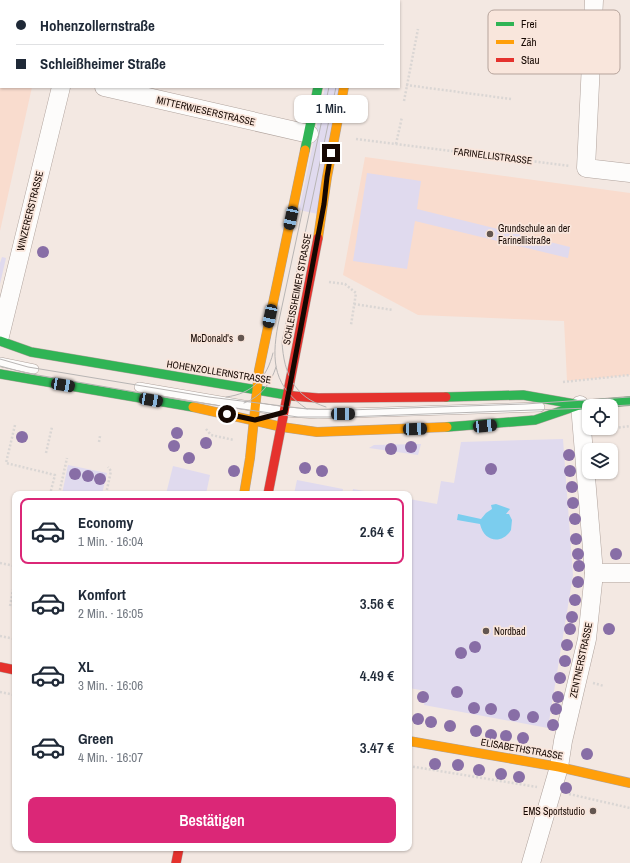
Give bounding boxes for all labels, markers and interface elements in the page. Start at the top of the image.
legend [488,10,620,74]
text: Hohenzollernstraße [40,15,155,36]
text: Frei [521,17,537,31]
text: Zäh [521,35,537,49]
text: Schleißheimer Straße [40,53,166,74]
text: Stau [521,53,540,67]
street label: MITTERWIESERSTRASSE [155,93,257,129]
callout: 1 Min. [294,95,368,123]
text: 1 Min. [316,100,346,117]
route end [322,144,340,162]
street label: FARINELLISTRASSE [453,145,533,167]
street label: WINZERERSTRASSE [14,170,46,252]
car [283,205,299,231]
place label: Grundschule an der Farinellistraße [498,222,570,247]
marker: Grundschule an der Farinellistraße [485,229,495,239]
street label: SCHLEISSHEIMER STRASSE [280,232,314,346]
car [262,303,278,329]
place label: McDonald's [190,332,233,345]
marker: McDonald's [236,333,246,343]
street label: HOHENZOLLERNSTRASSE [166,357,272,387]
car [50,377,76,393]
car [138,392,164,408]
map controls [582,399,618,479]
button: locate [582,399,618,435]
route start [218,405,236,423]
car [331,408,355,420]
car [472,419,498,433]
car [403,423,427,435]
button: layers [582,443,618,479]
text: Economy [78,512,133,533]
icon: car [30,513,66,549]
text: 2.64 € [360,521,394,542]
text: 1 Min. · 16:04 [78,533,143,550]
text: Komfort [78,584,126,605]
icon: car [30,585,66,621]
text: 3.56 € [360,593,394,614]
text: 2 Min. · 16:05 [78,605,143,622]
street label: ZENTNERSTRASSE [567,621,595,699]
place label: Nordbad [494,625,525,638]
marker: Nordbad [481,626,491,636]
text: XL [78,656,94,677]
icon: car [30,657,66,693]
text: 4.49 € [360,665,394,686]
text: 3 Min. · 16:06 [78,677,143,694]
text: Green [78,728,114,749]
icon: car [30,729,66,765]
street label: ELISABETHSTRASSE [480,735,564,763]
text: 3.47 € [360,737,394,758]
text: 4 Min. · 16:07 [78,749,143,766]
button: Bestätigen [28,797,396,843]
place label: EMS Sportstudio [523,805,585,818]
marker: EMS Sportstudio [588,806,598,816]

